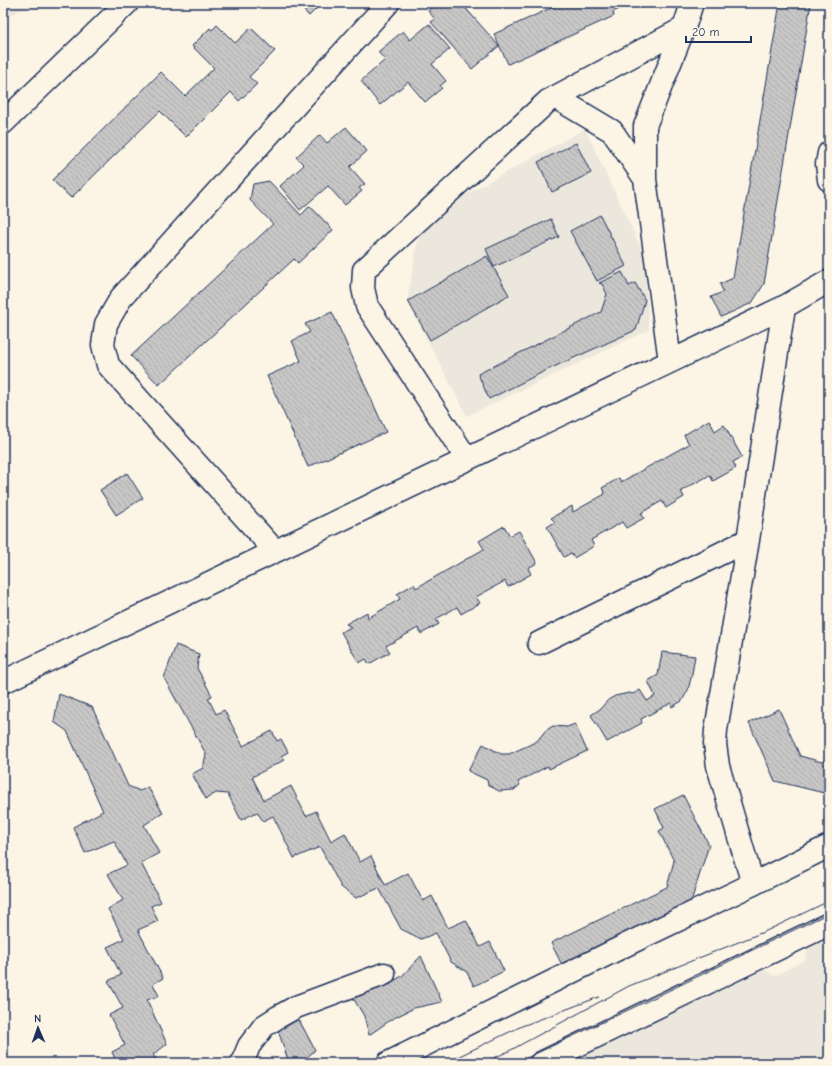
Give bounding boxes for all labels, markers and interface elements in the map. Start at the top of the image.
scale bar [686,18,751,44]
text: 20 m [692,25,720,39]
north arrow [18,1008,58,1048]
text: N [34,1012,41,1025]

